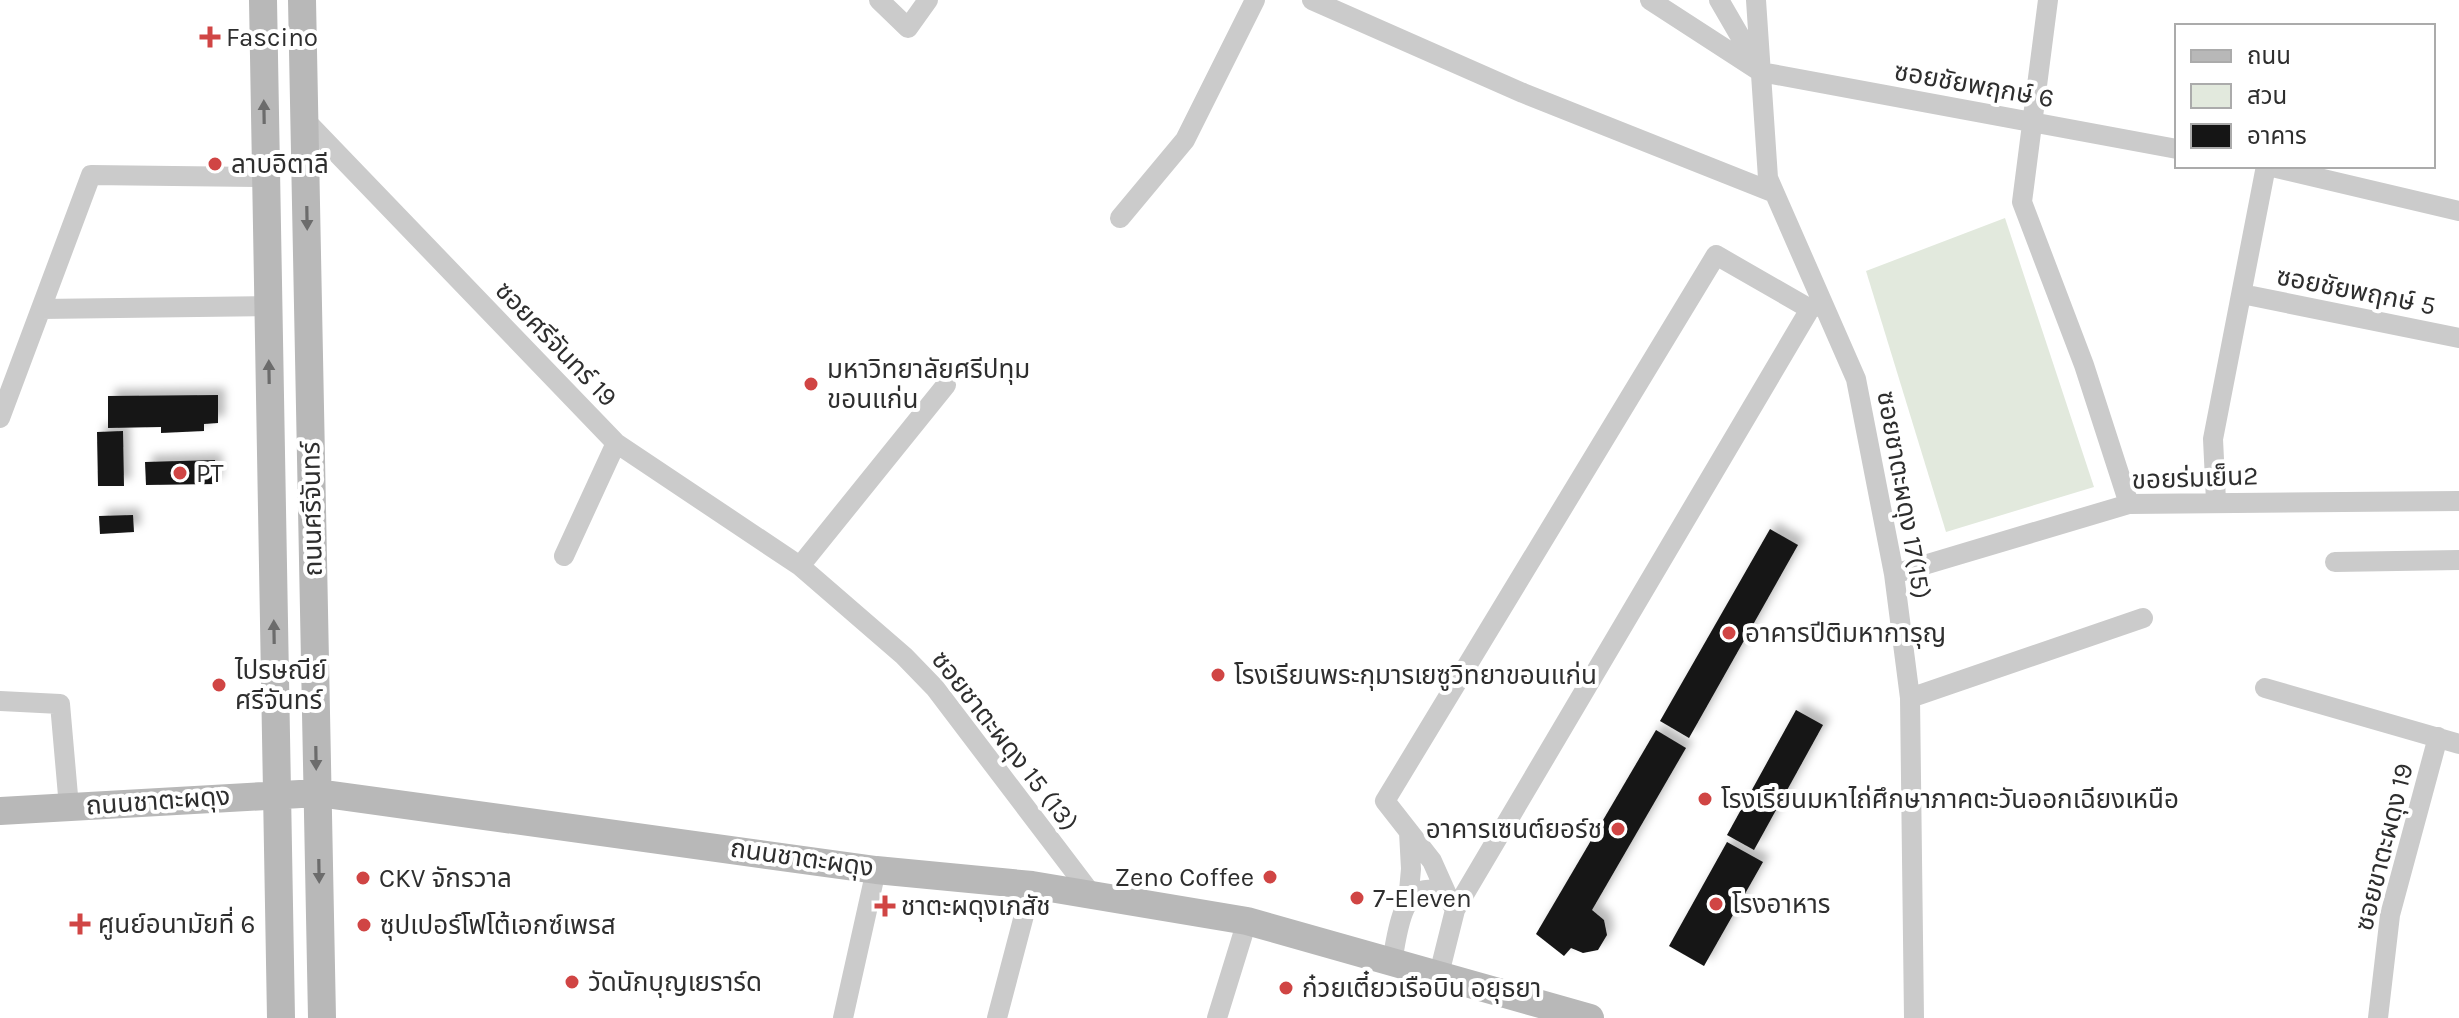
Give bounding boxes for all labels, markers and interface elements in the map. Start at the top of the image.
place label: Fascino [226,22,318,53]
legend [2175,24,2435,168]
marker: Fascino [201,28,219,46]
text: ถนน [2247,42,2291,70]
street label: ซอยชัยพฤกษ์ 6 [1892,56,2056,114]
text: สวน [2247,82,2287,110]
one-way arrow [258,99,270,124]
text: อาคาร [2247,122,2307,150]
place label: ลาบอิตาลี [231,149,329,180]
marker: ลาบอิตาลี [206,155,224,173]
one-way arrow [301,206,314,231]
street label: ซอยชัยพฤกษ์ 5 [2274,260,2438,322]
street label: ซอยศรีจันทร์ 19 [489,275,623,413]
place label: มหาวิทยาลัยศรีปทุม ขอนแก่น [827,354,1030,415]
one-way arrow [263,359,275,384]
marker: มหาวิทยาลัยศรีปทุม ขอนแก่น [802,375,820,393]
street label: ซอยชาตะผดุง 17(15) [1870,389,1938,601]
street label: ถนนศรีจันทร์ [295,440,329,577]
place label: PT [196,458,223,489]
street label: ขอยร่มเย็น2 [2131,460,2259,496]
marker: PT [171,464,189,482]
place label: อาคารปีติมหาการุญ [1745,618,1946,649]
one-way arrow [268,619,280,644]
marker: อาคารปีติมหาการุญ [1720,624,1738,642]
street label: ซอยชาตะผดุง 15 (13) [925,645,1085,837]
place label: ไปรษณีย์ ศรีจันทร์ [234,655,327,716]
place label: โรงเรียนพระกุมารเยซูวิทยาขอนแก่น [1234,660,1597,691]
marker: โรงเรียนพระกุมารเยซูวิทยาขอนแก่น [1209,666,1227,684]
marker: ไปรษณีย์ ศรีจันทร์ [210,676,228,694]
one-way arrow [310,746,322,771]
street label: ซอยขาตะผดุง 19 [2348,760,2420,934]
street label: ถนนชาตะผดุง [85,780,231,822]
place label: โรงเรียนมหาไถ่ศึกษาภาคตะวันออกเฉียงเหนือ [1721,784,2179,815]
marker: โรงเรียนมหาไถ่ศึกษาภาคตะวันออกเฉียงเหนือ [1696,790,1714,808]
place label: อาคารเซนต์ยอร์ช [1426,814,1602,845]
marker: อาคารเซนต์ยอร์ช [1609,820,1627,838]
street label: ถนนชาตะผดุง [728,833,876,883]
one-way arrow [313,859,325,884]
place label: Zeno Coffee [1115,862,1254,893]
place label: CKV จักรวาล [379,863,512,894]
marker: Zeno Coffee [1261,868,1279,886]
marker: CKV จักรวาล [354,869,372,887]
place label: 7-Eleven [1373,883,1472,914]
marker: 7-Eleven [1348,889,1366,907]
place label: โรงอาหาร [1732,889,1830,920]
place label: ชาตะผดุงเภสัช [901,891,1051,922]
marker: โรงอาหาร [1707,895,1725,913]
marker: ชาตะผดุงเภสัช [876,897,894,915]
place label: ศูนย์อนามัยที่ 6 [98,906,255,940]
place label: ซุปเปอร์โฟโต้เอกซ์เพรส [380,910,616,941]
marker: ศูนย์อนามัยที่ 6 [69,913,91,935]
marker: ซุปเปอร์โฟโต้เอกซ์เพรส [355,916,373,934]
place label: วัดนักบุญเยราร์ด [588,967,762,998]
place label: ก๋วยเตี๋ยวเรือบิน อยุธยา [1302,970,1541,1004]
marker: วัดนักบุญเยราร์ด [563,973,581,991]
marker: ก๋วยเตี๋ยวเรือบิน อยุธยา [1277,979,1295,997]

